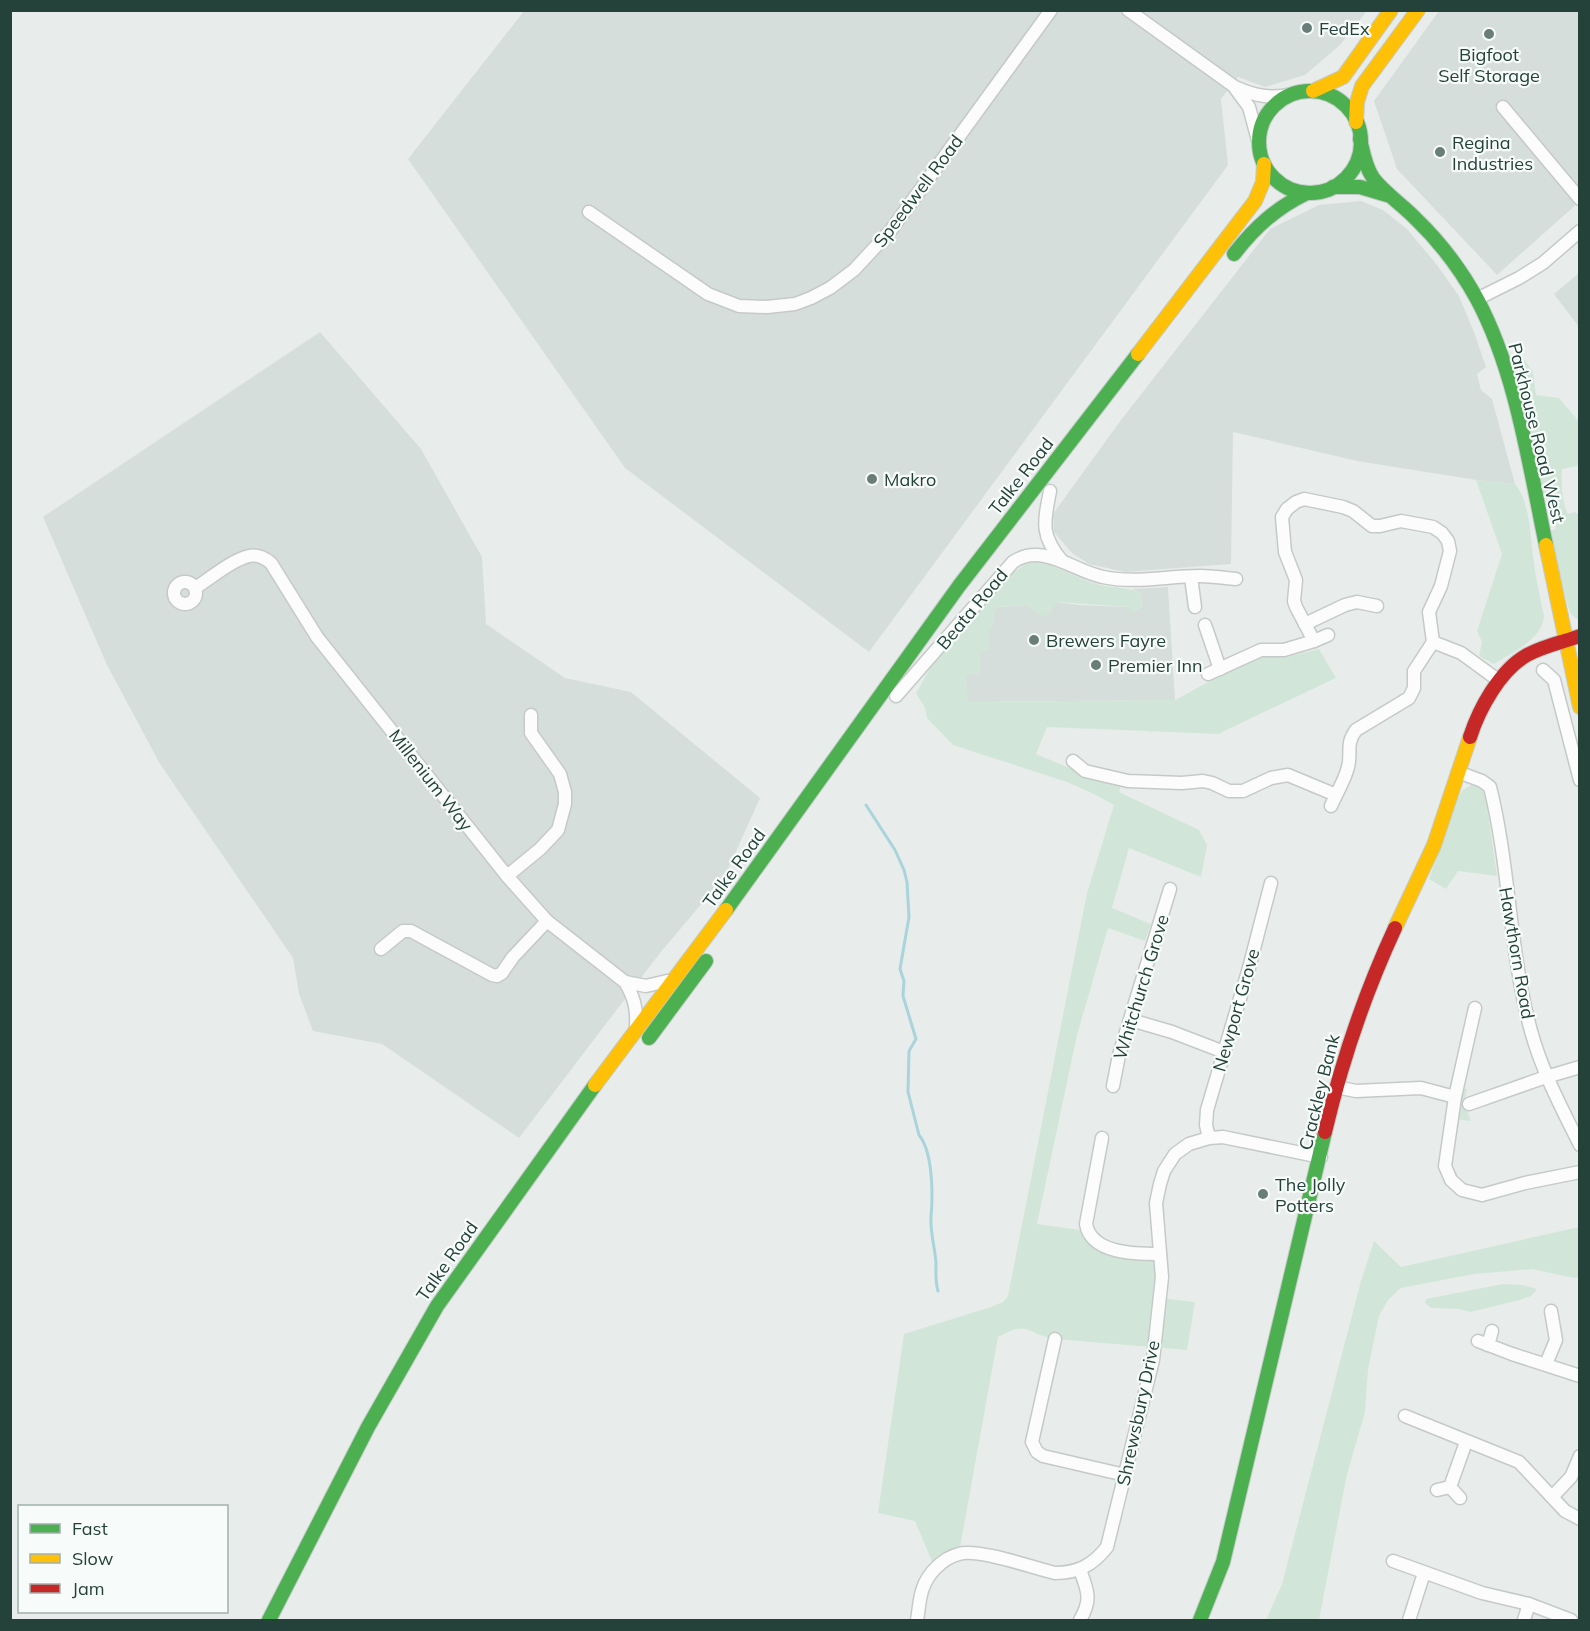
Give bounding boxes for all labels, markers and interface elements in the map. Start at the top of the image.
place label: FedEx [1319,17,1370,40]
marker: FedEx [1300,21,1314,35]
marker: Bigfoot Self Storage [1482,27,1496,41]
place label: Bigfoot Self Storage [1438,43,1540,87]
street label: Speedwell Road [868,130,968,252]
place label: Regina Industries [1452,131,1533,175]
marker: Regina Industries [1433,145,1447,159]
street label: Parkhouse Road West [1503,340,1571,526]
street label: Talke Road [984,433,1058,519]
place label: Makro [884,468,936,491]
marker: Makro [865,472,879,486]
street label: Beata Road [931,564,1013,654]
place label: Brewers Fayre [1046,629,1166,652]
marker: Brewers Fayre [1027,633,1041,647]
place label: Premier Inn [1108,654,1203,677]
marker: Premier Inn [1089,658,1103,672]
street label: Millenium Way [384,724,478,836]
street label: Talke Road [698,824,770,912]
street label: Hawthorn Road [1494,885,1540,1021]
street label: Whitchurch Grove [1108,912,1174,1062]
street label: Newport Grove [1207,946,1265,1074]
street label: Crackley Bank [1293,1031,1345,1152]
place label: The Jolly Potters [1275,1173,1346,1217]
marker: The Jolly Potters [1256,1187,1270,1201]
street label: Talke Road [411,1217,483,1305]
street label: Shrewsbury Drive [1111,1338,1165,1488]
legend [18,1505,228,1613]
text: Fast [72,1517,108,1540]
text: Slow [72,1547,114,1570]
text: Jam [72,1577,105,1600]

